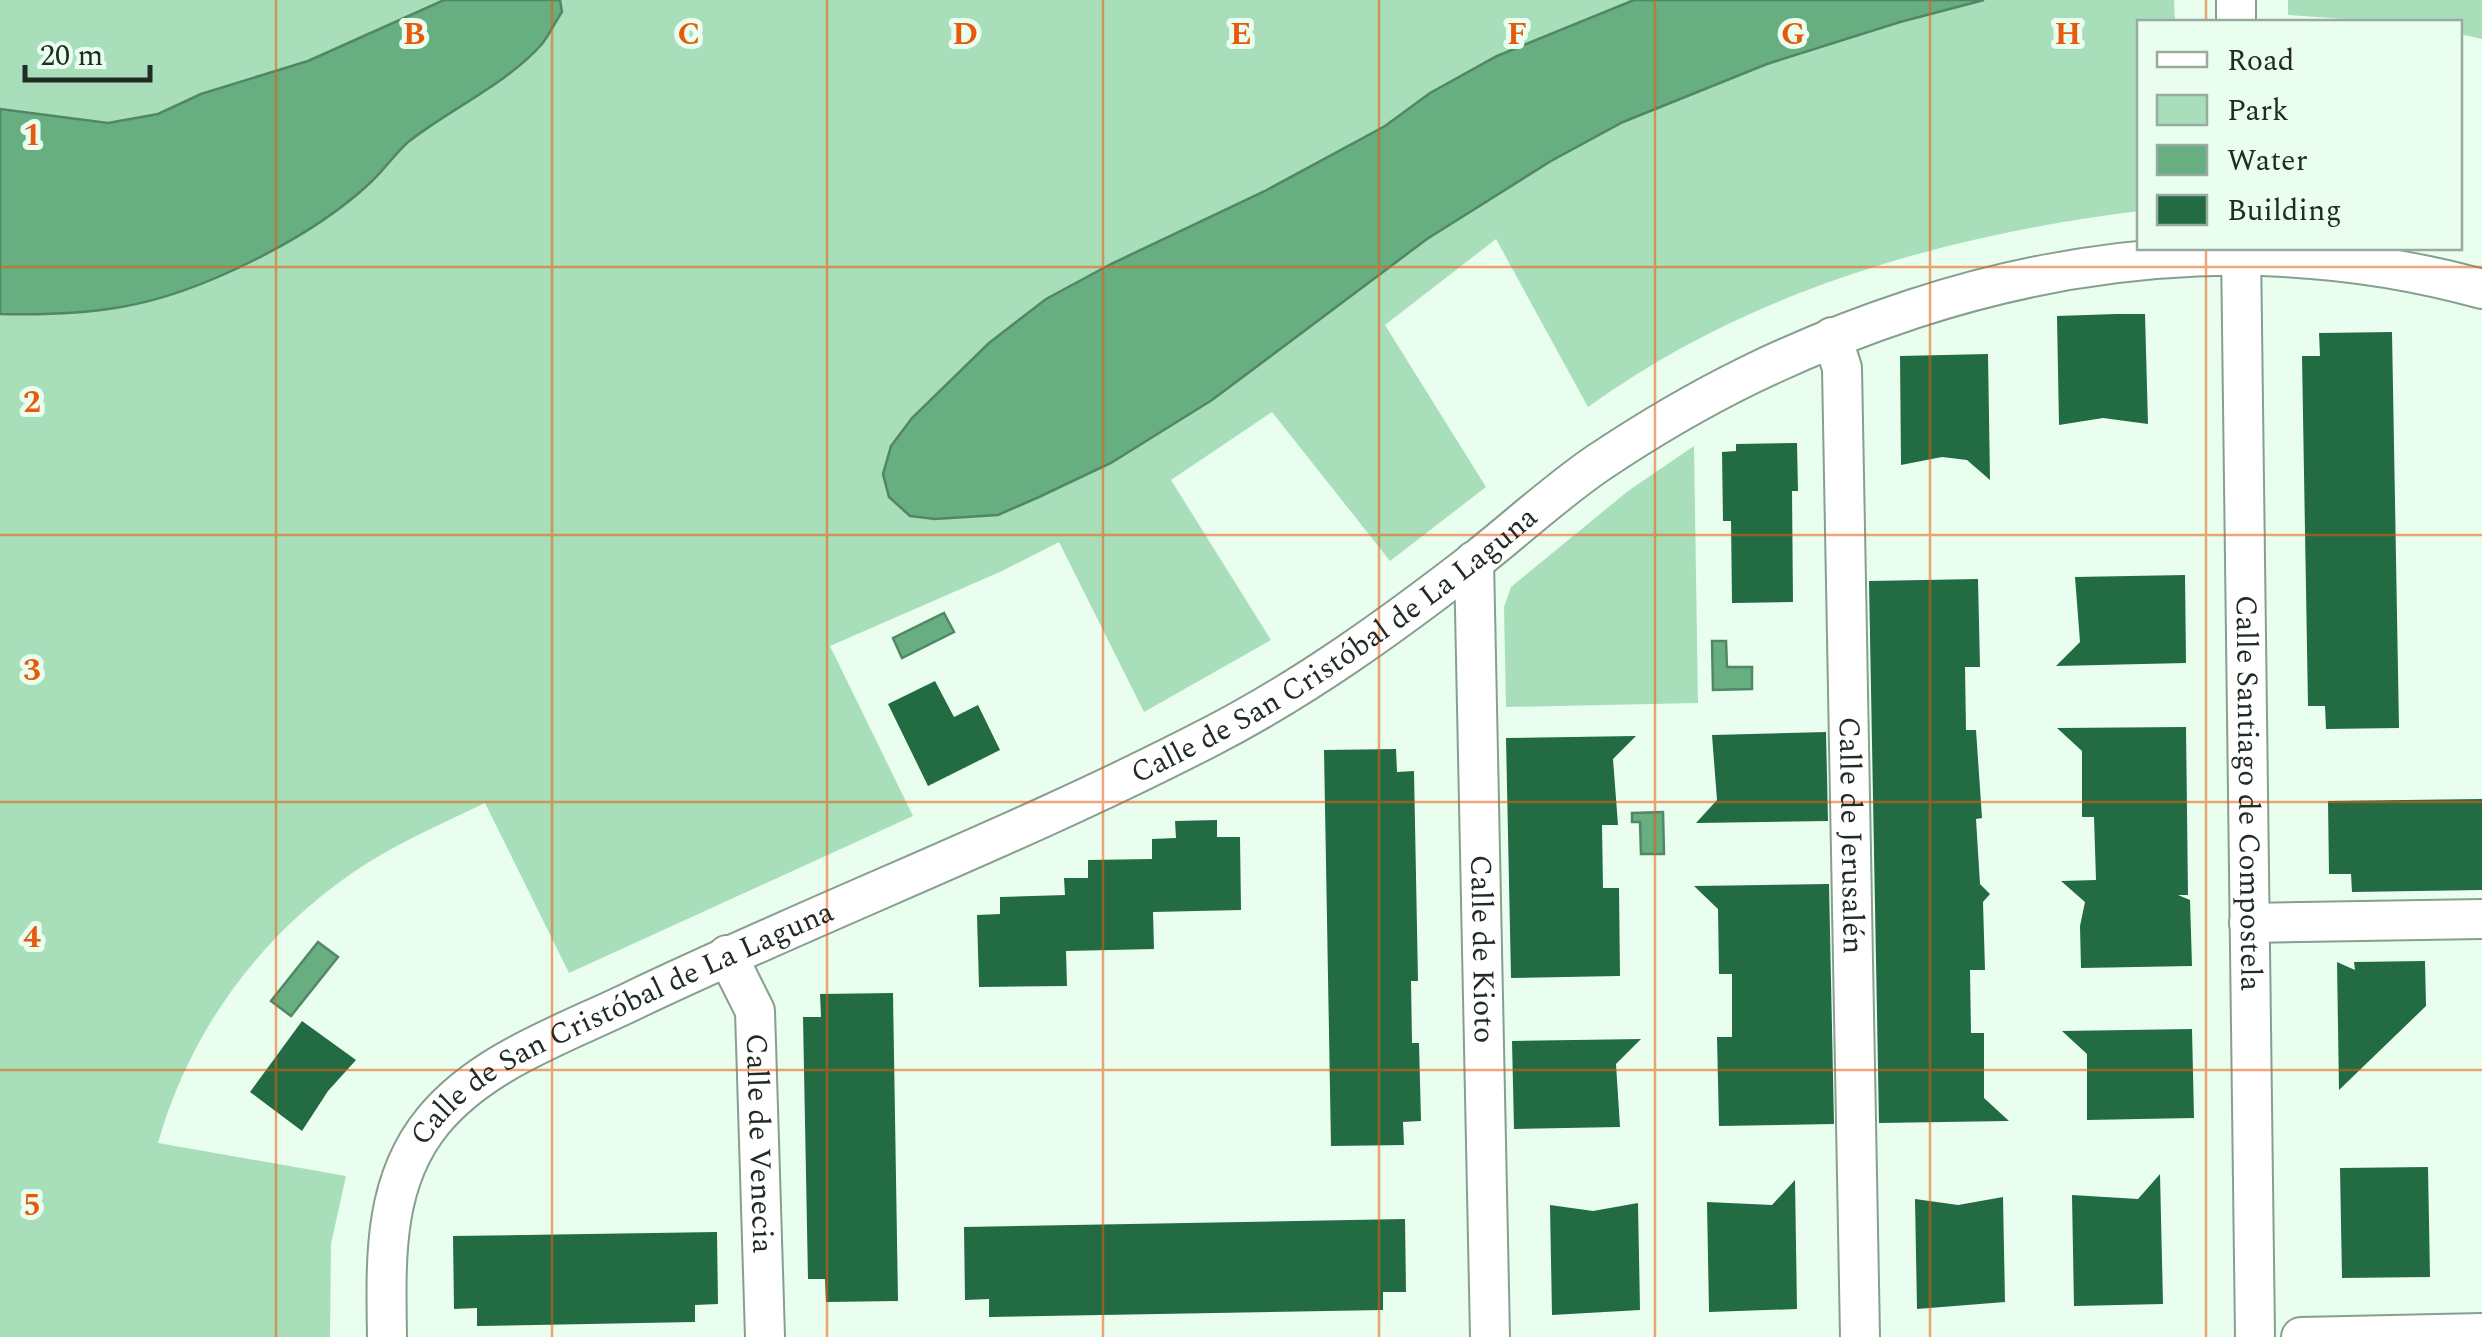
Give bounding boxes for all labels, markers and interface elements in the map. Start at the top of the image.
text: B [403,10,425,59]
text: C [678,10,700,59]
text: D [952,10,978,59]
text: E [1230,10,1252,59]
text: F [1507,10,1527,59]
text: G [1781,10,1805,59]
text: H [2055,10,2081,59]
scale bar [25,20,150,82]
legend [2137,20,2462,250]
text: 20 m [40,33,103,79]
text: Road [2227,38,2295,84]
text: Park [2227,88,2289,134]
text: 1 [23,111,41,160]
text: Water [2227,138,2308,184]
text: Building [2227,188,2342,234]
text: 2 [23,378,41,427]
street label: Calle de San Cristóbal de La Laguna [1123,495,1548,796]
street label: Calle Santiago de Compostela [2222,595,2274,992]
text: 3 [23,646,41,695]
street label: Calle de Jerusalén [1825,716,1876,955]
street label: Calle de Kioto [1457,854,1507,1044]
street label: Calle de San Cristóbal de La Laguna [399,889,841,1155]
text: 4 [23,913,41,962]
street label: Calle de Venecia [733,1032,785,1255]
text: 5 [23,1181,41,1230]

